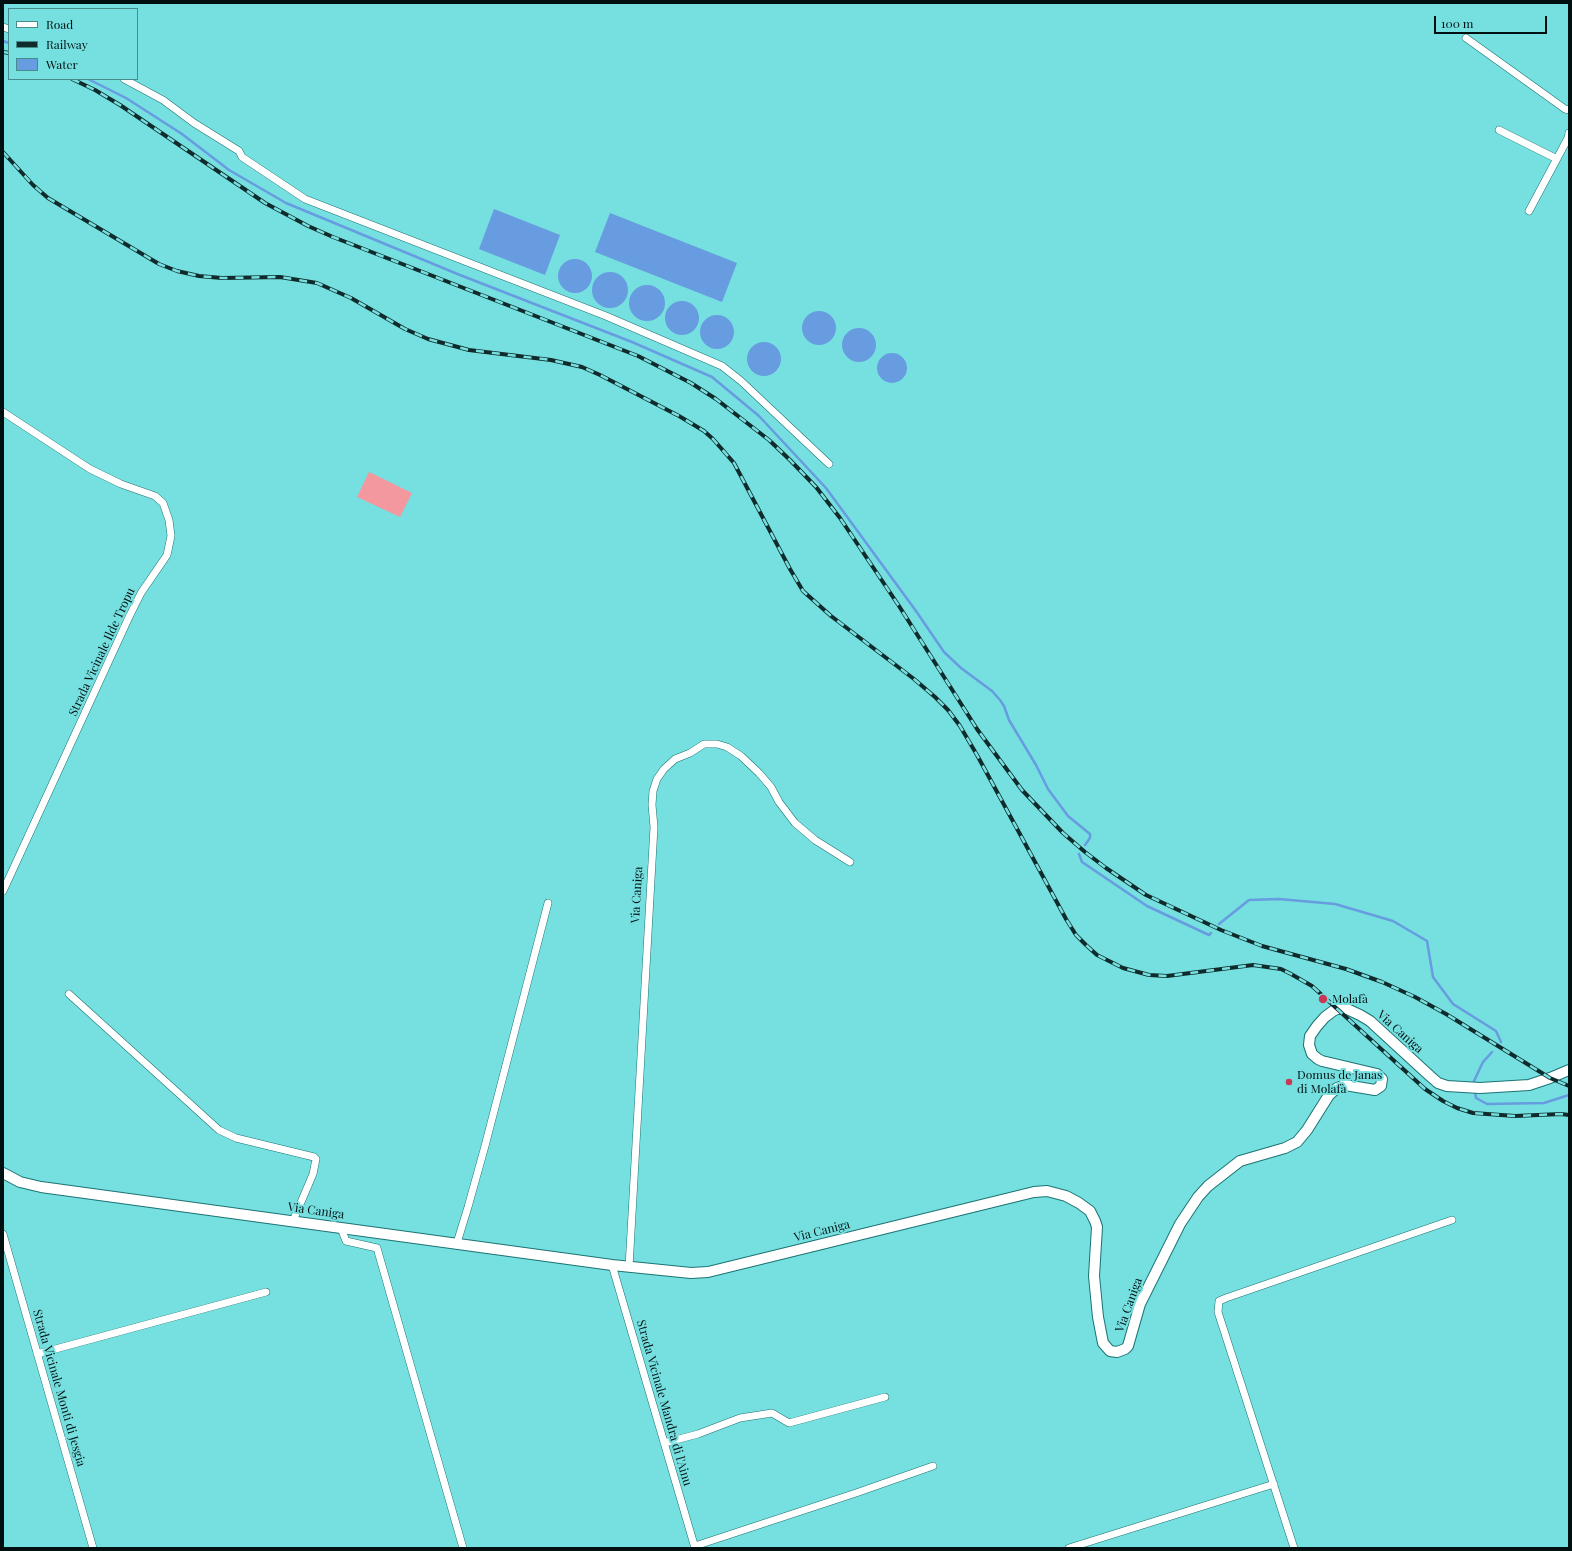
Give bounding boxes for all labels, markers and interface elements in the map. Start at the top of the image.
legend [8,8,138,80]
scale bar [1436,8,1549,34]
text: 100 m [1441,15,1473,31]
text: Road [46,16,73,32]
text: Railway [46,36,88,52]
text: Water [46,56,78,72]
street label: Strada Vicinale Ilde Tropu [66,585,138,719]
street label: Via Caniga [628,866,646,924]
place label: Molafà [1332,992,1368,1006]
marker: Molafà [1317,993,1329,1005]
street label: Via Caniga [1374,1008,1426,1056]
place label: Domus de Janas di Molafà [1297,1068,1382,1096]
marker: Domus de Janas di Molafà [1284,1077,1294,1087]
street label: Via Caniga [287,1200,345,1222]
street label: Via Caniga [793,1217,851,1245]
street label: Via Caniga [1113,1276,1145,1334]
street label: Strada Vicinale Monti di Jesgia [30,1308,88,1468]
street label: Strada Vicinale Mandra di l'Ainu [633,1318,695,1488]

